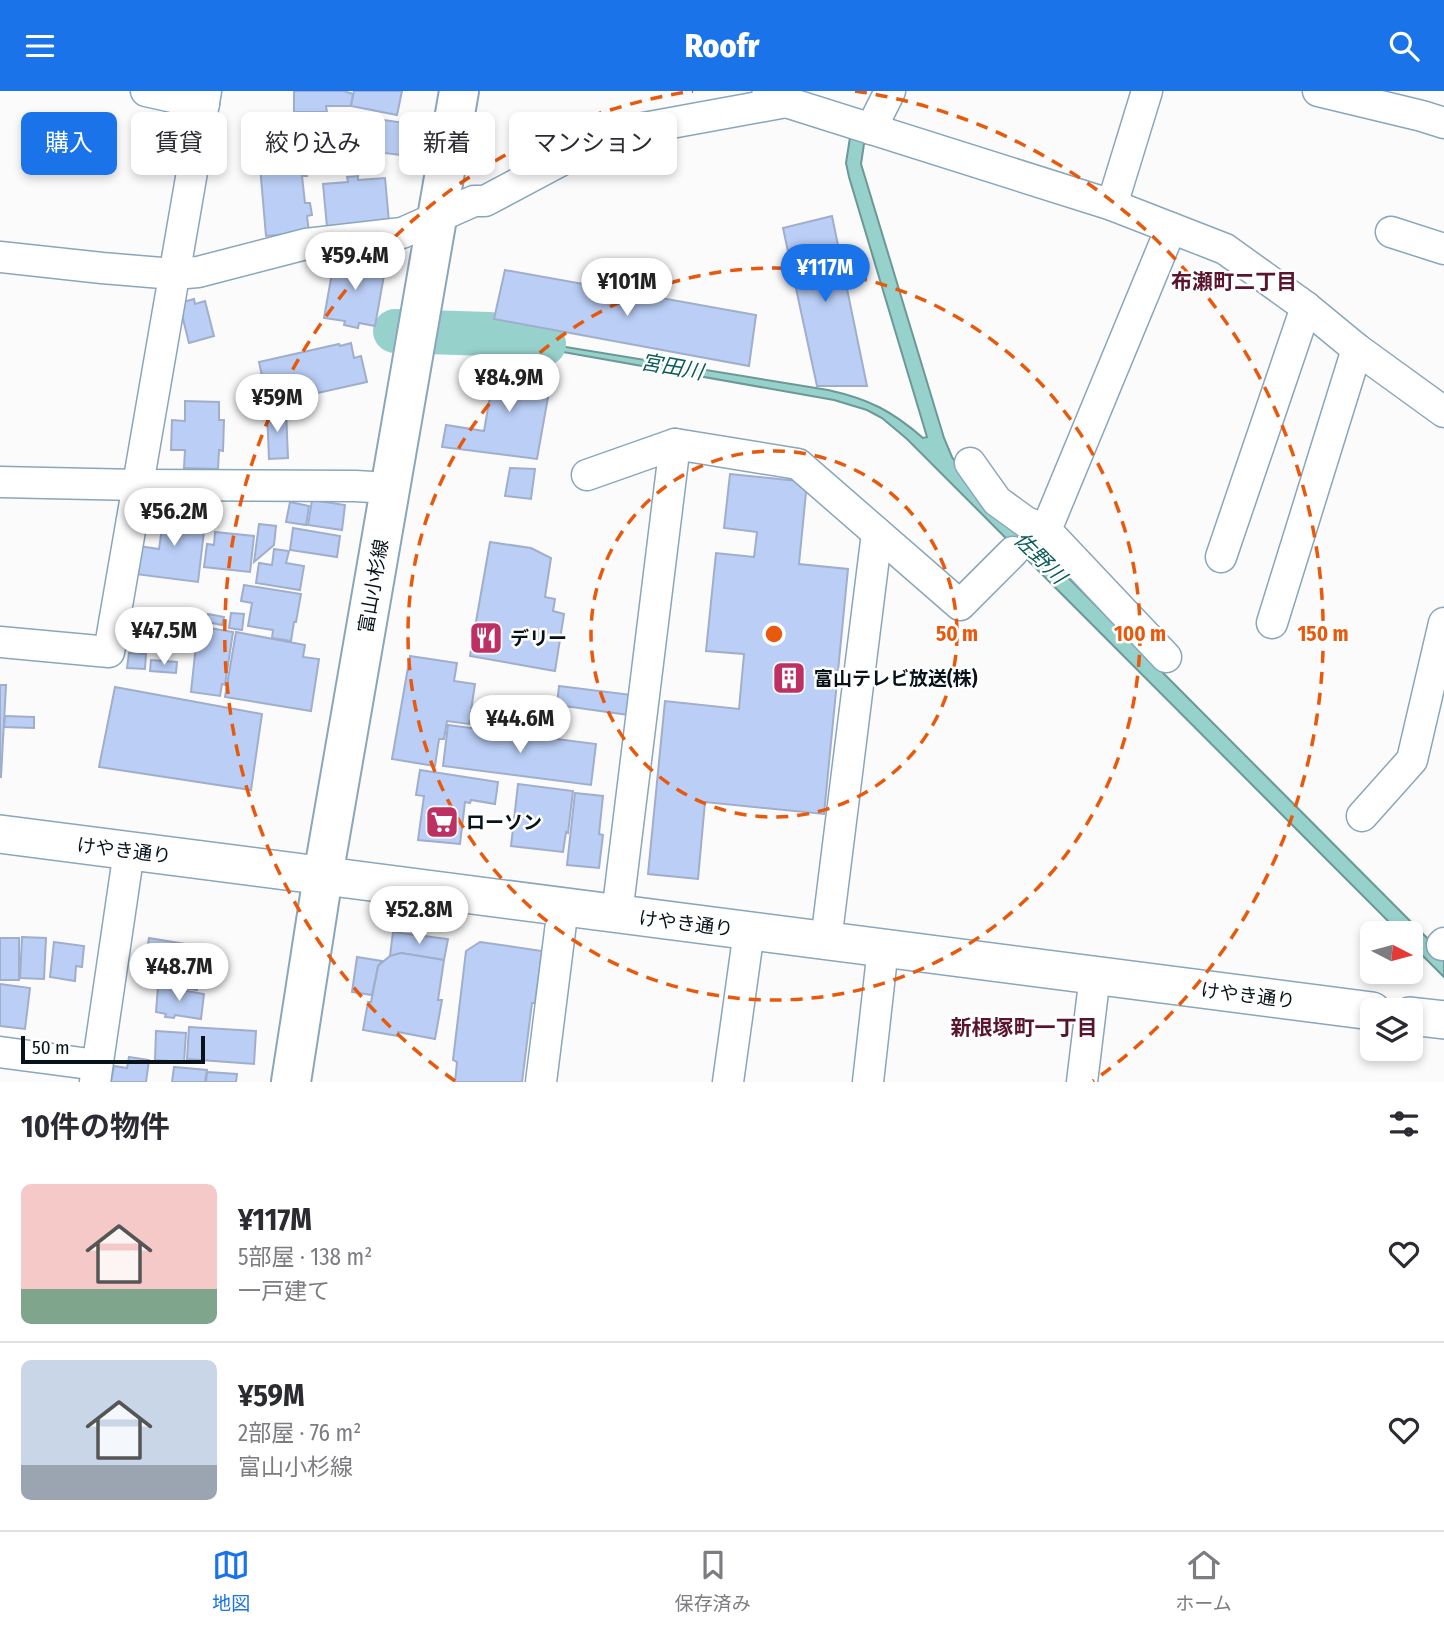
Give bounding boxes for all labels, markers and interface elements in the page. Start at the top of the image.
icon: menu [21,27,59,65]
text: Roofr [685,27,759,65]
icon: search [1385,27,1423,65]
chip: 購入 [21,112,117,175]
chip: 賃貸 [131,112,227,175]
chip: 絞り込み [241,112,385,175]
chip: 新着 [399,112,495,175]
chip: マンション [509,112,677,175]
pin: ¥59.4M [298,233,412,292]
text: ¥59.4M [321,241,389,269]
pin: ¥117M [776,245,874,304]
text: ¥117M [797,253,853,281]
pin: ¥101M [578,259,676,318]
text: ¥101M [597,267,657,295]
district label: 布瀬町二丁目 [1171,269,1297,295]
water label: 宮田川 [639,349,707,386]
pin: ¥84.9M [452,355,566,414]
text: ¥84.9M [475,363,543,391]
pin: ¥59M [236,375,318,434]
text: ¥59M [251,383,303,411]
pin: ¥56.2M [117,489,231,548]
text: ¥56.2M [140,497,208,525]
water label: 佐野川 [1009,527,1073,591]
street label: 富山小杉線 [354,537,393,635]
pin: ¥47.5M [107,607,221,667]
text: ¥47.5M [131,616,197,644]
restaurant icon: デリー [467,619,505,657]
text: 50 m [936,621,978,647]
text: 100 m [1114,621,1166,647]
text: 150 m [1297,621,1349,647]
centre of rings [762,622,786,646]
place label: デリー [510,627,567,650]
building icon: 富山テレビ放送(株) [770,659,808,697]
place label: 富山テレビ放送(株) [814,667,978,690]
pin: ¥44.6M [463,695,577,755]
text: ¥44.6M [486,704,554,732]
supermarket icon: ローソン [423,803,461,841]
place label: ローソン [466,811,542,834]
street label: けやき通り [75,833,172,868]
pin: ¥52.8M [362,887,476,946]
text: ¥52.8M [385,895,453,923]
street label: けやき通り [637,906,734,941]
north arrow [1360,921,1423,983]
map controls [1360,921,1423,1061]
pin: ¥48.7M [122,943,236,1003]
text: ¥48.7M [145,952,213,980]
street label: けやき通り [1199,978,1296,1013]
button: layers [1360,998,1423,1061]
district label: 新根塚町一丁目 [951,1015,1098,1041]
scale bar [21,1033,205,1065]
text: 50 m [32,1036,70,1059]
icon: filters [1385,1105,1423,1143]
text: 10件の物件 [21,1109,170,1145]
text: ¥117M [238,1202,312,1238]
icon: home [77,1212,161,1296]
icon: heart [1385,1235,1423,1273]
text: 5部屋 · 138 m² [238,1243,372,1271]
text: 一戸建て [238,1277,330,1305]
text: ¥59M [238,1378,305,1414]
icon: home [77,1388,161,1472]
icon: heart [1385,1411,1423,1449]
text: 2部屋 · 76 m² [238,1419,361,1447]
text: 富山小杉線 [238,1453,353,1481]
tab: 地図 [212,1546,250,1615]
tab: 保存済み [675,1546,751,1615]
tab: ホーム [1175,1546,1232,1615]

